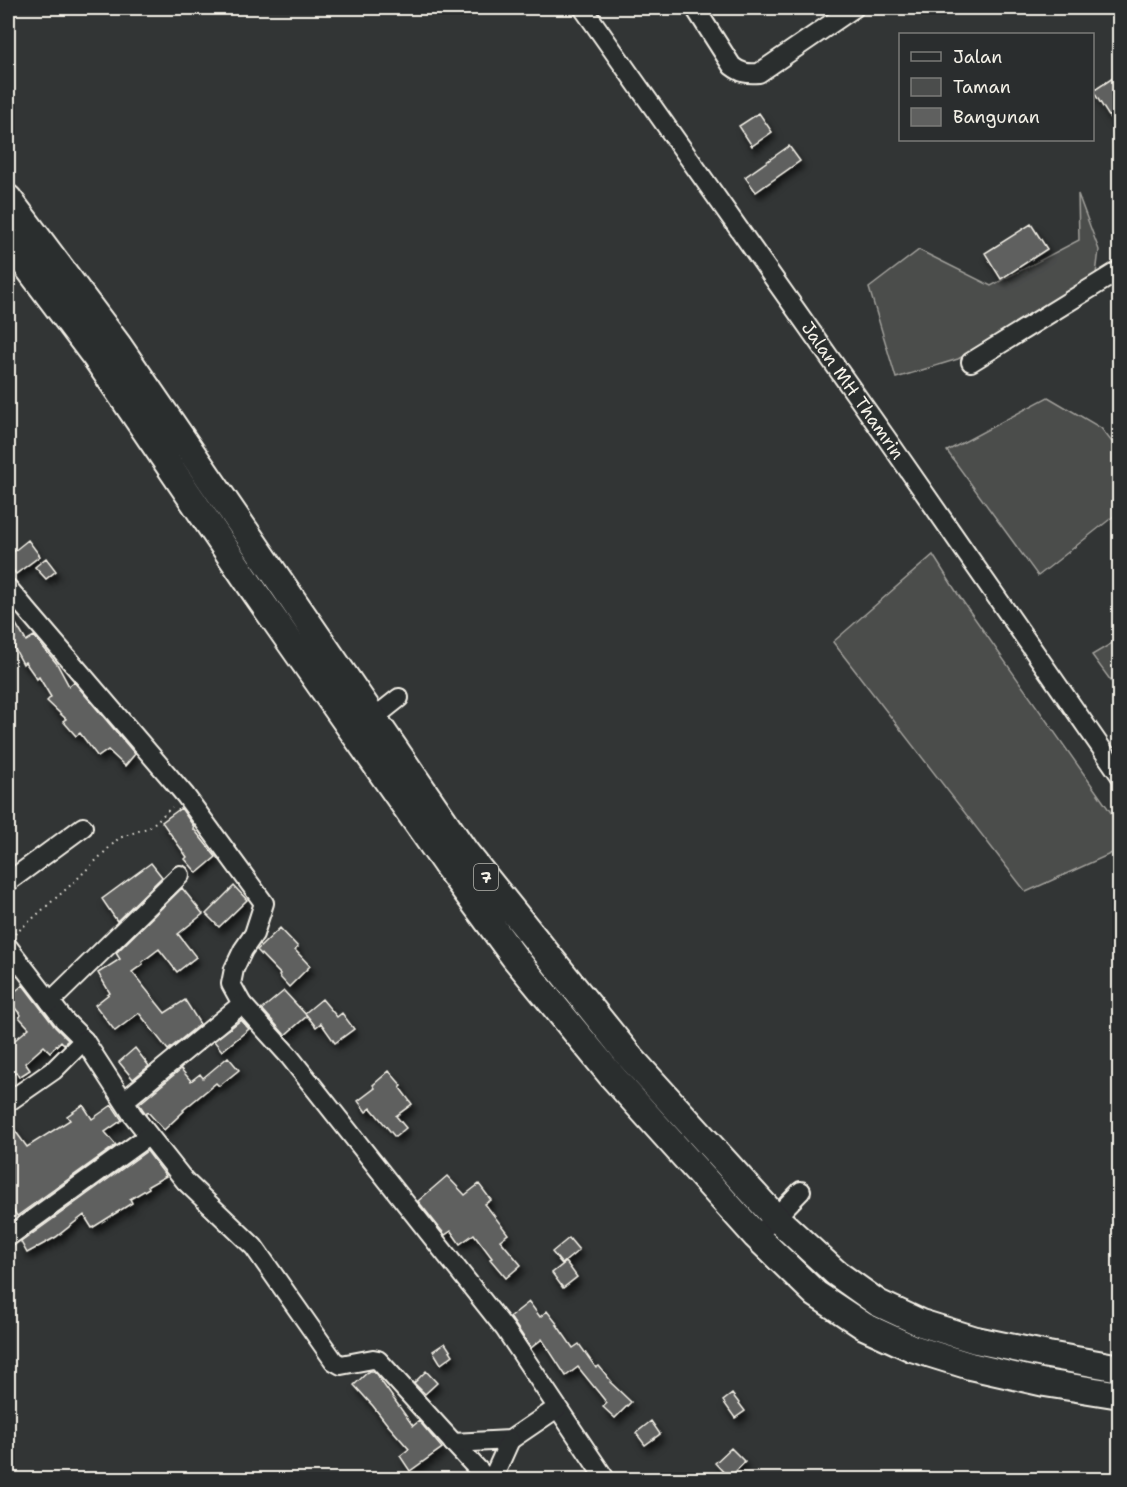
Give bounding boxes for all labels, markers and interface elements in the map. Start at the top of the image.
legend [899,33,1094,141]
text: Jalan [953,45,1002,69]
text: Taman [953,75,1011,99]
text: Bangunan [953,105,1040,129]
street label: Jalan MH Thamrin [796,317,910,464]
road number: 7 [474,864,498,890]

